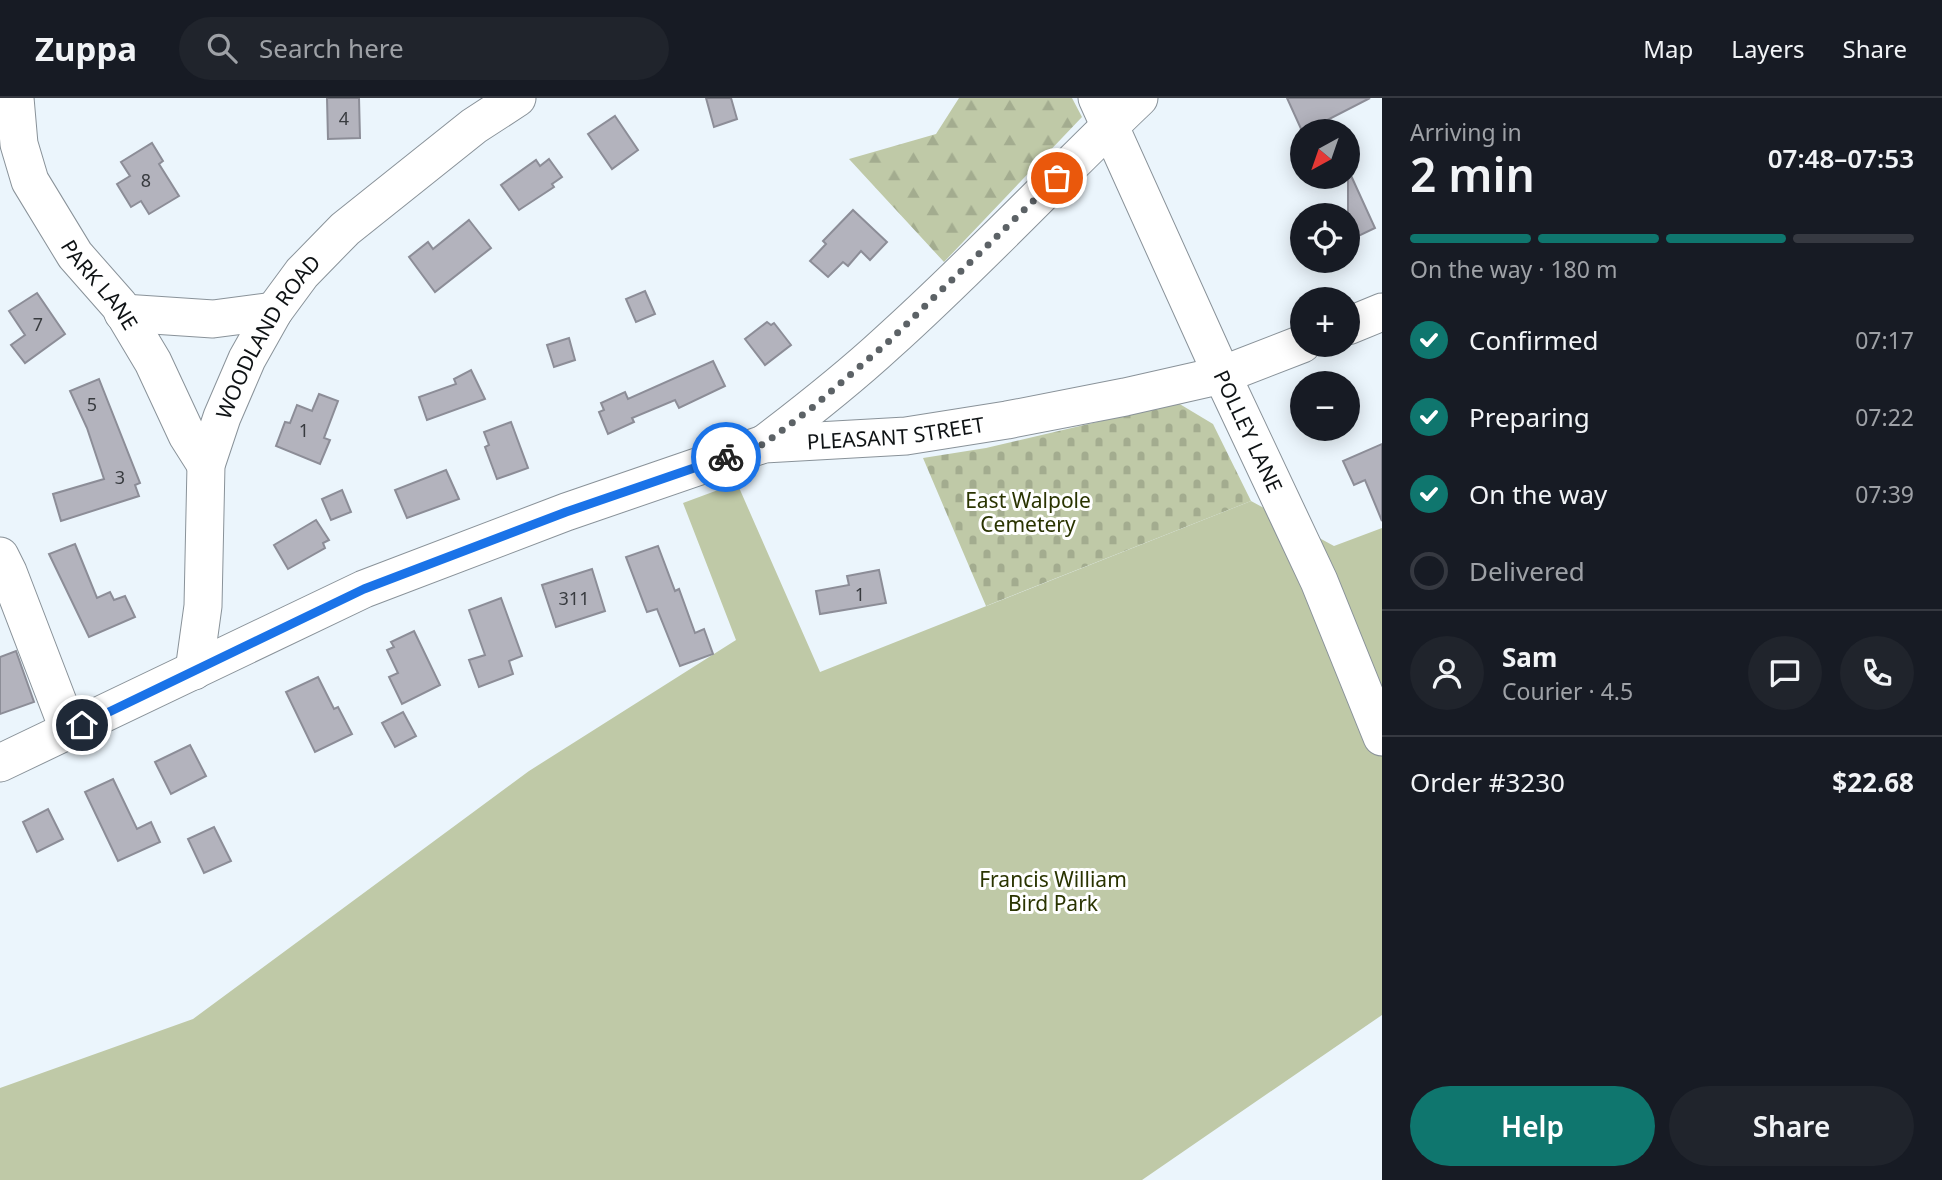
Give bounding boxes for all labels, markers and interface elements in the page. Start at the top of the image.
search box [179,17,669,80]
text: Zuppa [35,26,137,71]
icon: search [203,29,241,67]
text: Search here [259,30,404,66]
text: Map [1643,32,1693,65]
text: Layers [1731,32,1805,65]
text: Share [1843,32,1907,65]
house number: 4 [339,106,349,130]
text: Arriving in [1410,116,1522,148]
north arrow [1290,119,1360,189]
map controls [1290,119,1360,441]
text: 07:48–07:53 [1768,140,1914,176]
text: 2 min [1410,143,1535,205]
pin [1027,148,1087,208]
icon: bag [1038,159,1076,197]
house number: 8 [141,168,151,192]
button: locate [1290,203,1360,273]
street label: PARK LANE [55,234,145,335]
street label: WOODLAND ROAD [209,248,326,423]
text: On the way · 180 m [1410,253,1617,285]
button: + [1290,287,1360,357]
house number: 7 [33,312,43,336]
icon: check [1410,321,1448,359]
text: Confirmed [1469,322,1599,358]
text: 07:17 [1855,324,1914,356]
street label: POLLEY LANE [1208,365,1289,497]
button: − [1290,371,1360,441]
house number: 5 [87,392,97,416]
icon: check [1410,398,1448,436]
text: Preparing [1469,399,1590,435]
text: 07:22 [1855,401,1914,433]
street label: PLEASANT STREET [806,410,986,456]
house number: 1 [299,418,309,442]
courier [691,422,761,492]
icon: bike [707,438,745,476]
house number: 3 [115,465,125,489]
icon: check [1410,475,1448,513]
text: On the way [1469,476,1607,512]
text: 07:39 [1855,478,1914,510]
park label: East Walpole Cemetery [965,486,1091,538]
text: Delivered [1469,553,1585,589]
house number: 1 [855,582,865,606]
house number: 311 [559,586,589,610]
button: person [1410,636,1484,710]
button: chat [1748,636,1822,710]
button: phone [1840,636,1914,710]
text: Sam [1502,639,1557,675]
text: Courier · 4.5 [1502,675,1633,707]
pin [52,695,112,755]
icon: home [63,706,101,744]
text: Order #3230 [1410,764,1565,800]
text: $22.68 [1832,764,1914,800]
park label: Francis William Bird Park [979,865,1127,917]
button: Help [1410,1086,1655,1166]
button: Share [1669,1086,1914,1166]

